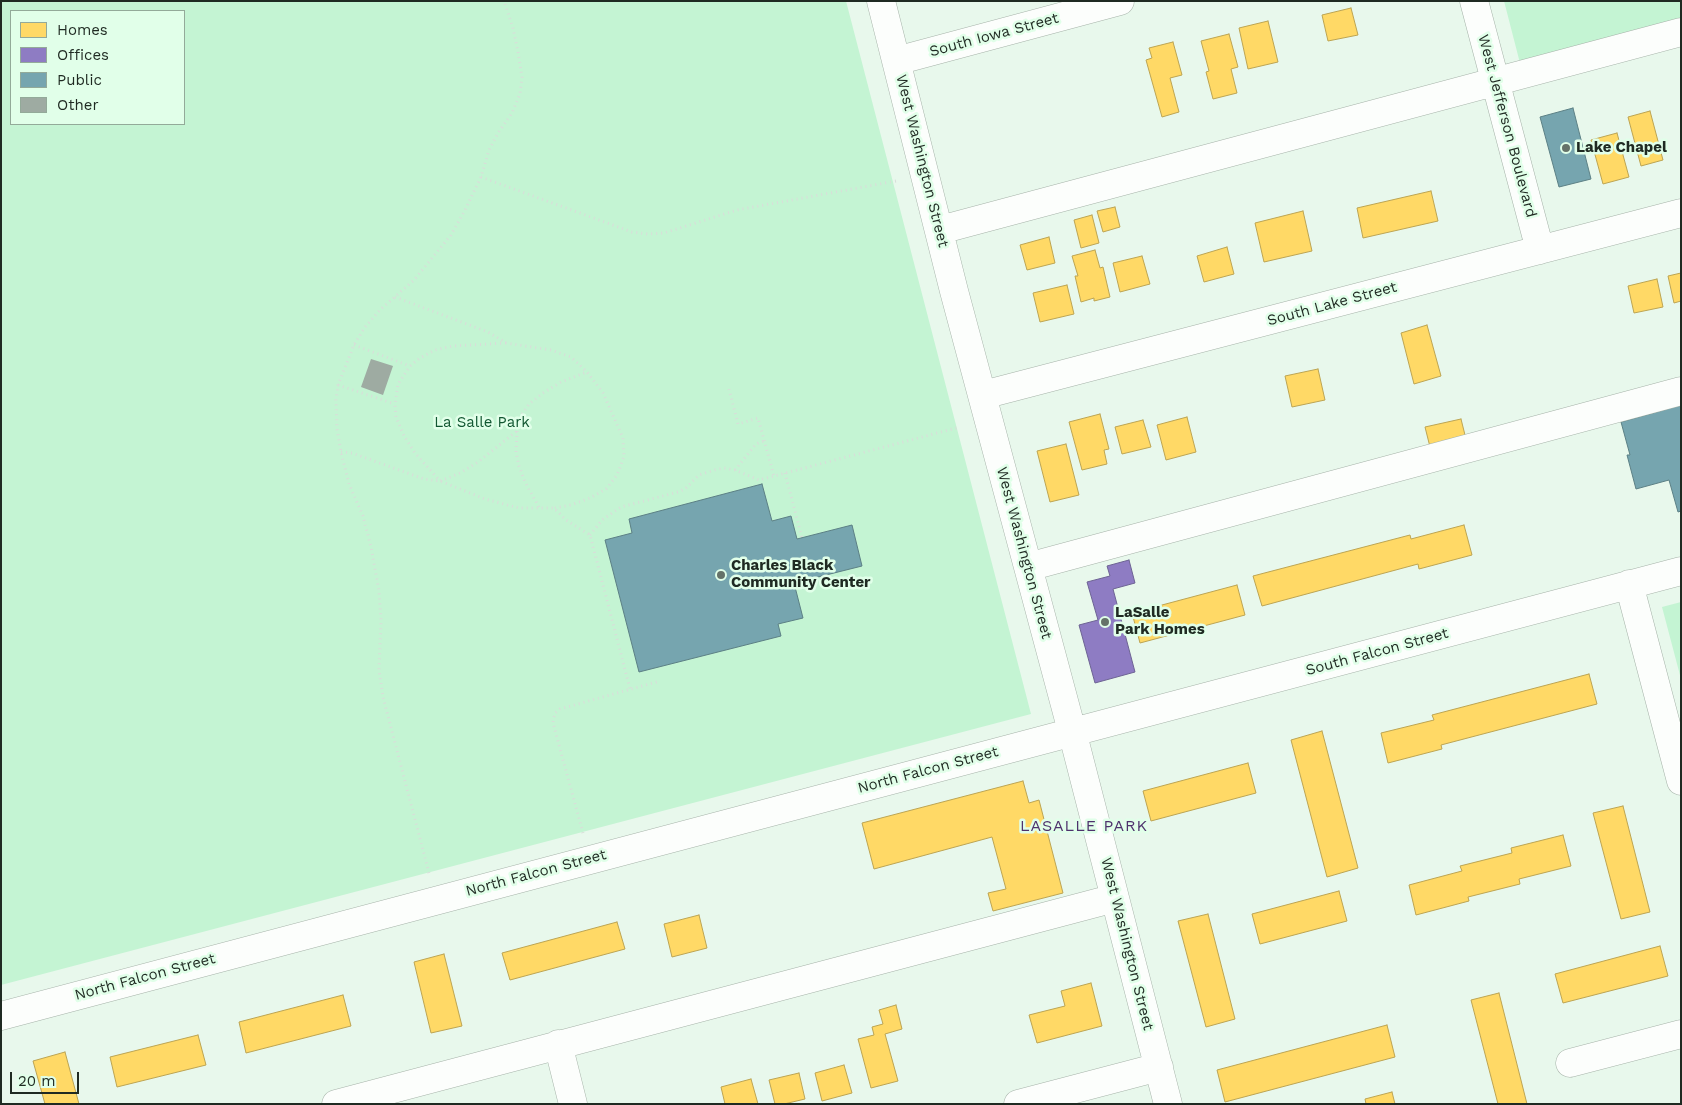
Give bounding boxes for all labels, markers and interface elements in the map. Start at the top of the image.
street label: South Iowa Street [928,9,1060,61]
legend [10,10,185,125]
text: Homes [57,21,108,39]
street label: West Jefferson Boulevard [1474,33,1540,219]
text: Offices [57,46,109,64]
text: Public [57,71,102,89]
street label: West Washington Street [892,73,952,249]
text: Other [57,96,99,114]
place label: Lake Chapel [1576,139,1667,157]
marker: Lake Chapel [1560,142,1572,154]
street label: South Lake Street [1265,278,1399,330]
park label: La Salle Park [434,414,530,432]
street label: West Washington Street [992,465,1056,641]
place label: Charles Black Community Center [731,557,871,592]
marker: Charles Black Community Center [715,569,727,581]
place label: LaSalle Park Homes [1115,604,1205,639]
marker: LaSalle Park Homes [1099,616,1111,628]
street label: South Falcon Street [1304,624,1450,680]
street label: North Falcon Street [856,743,1000,797]
district label: LASALLE PARK [1018,816,1150,836]
street label: North Falcon Street [464,846,608,900]
street label: West Washington Street [1097,856,1157,1032]
street label: North Falcon Street [73,950,217,1004]
scale bar [12,1062,81,1094]
text: 20 m [18,1072,56,1090]

